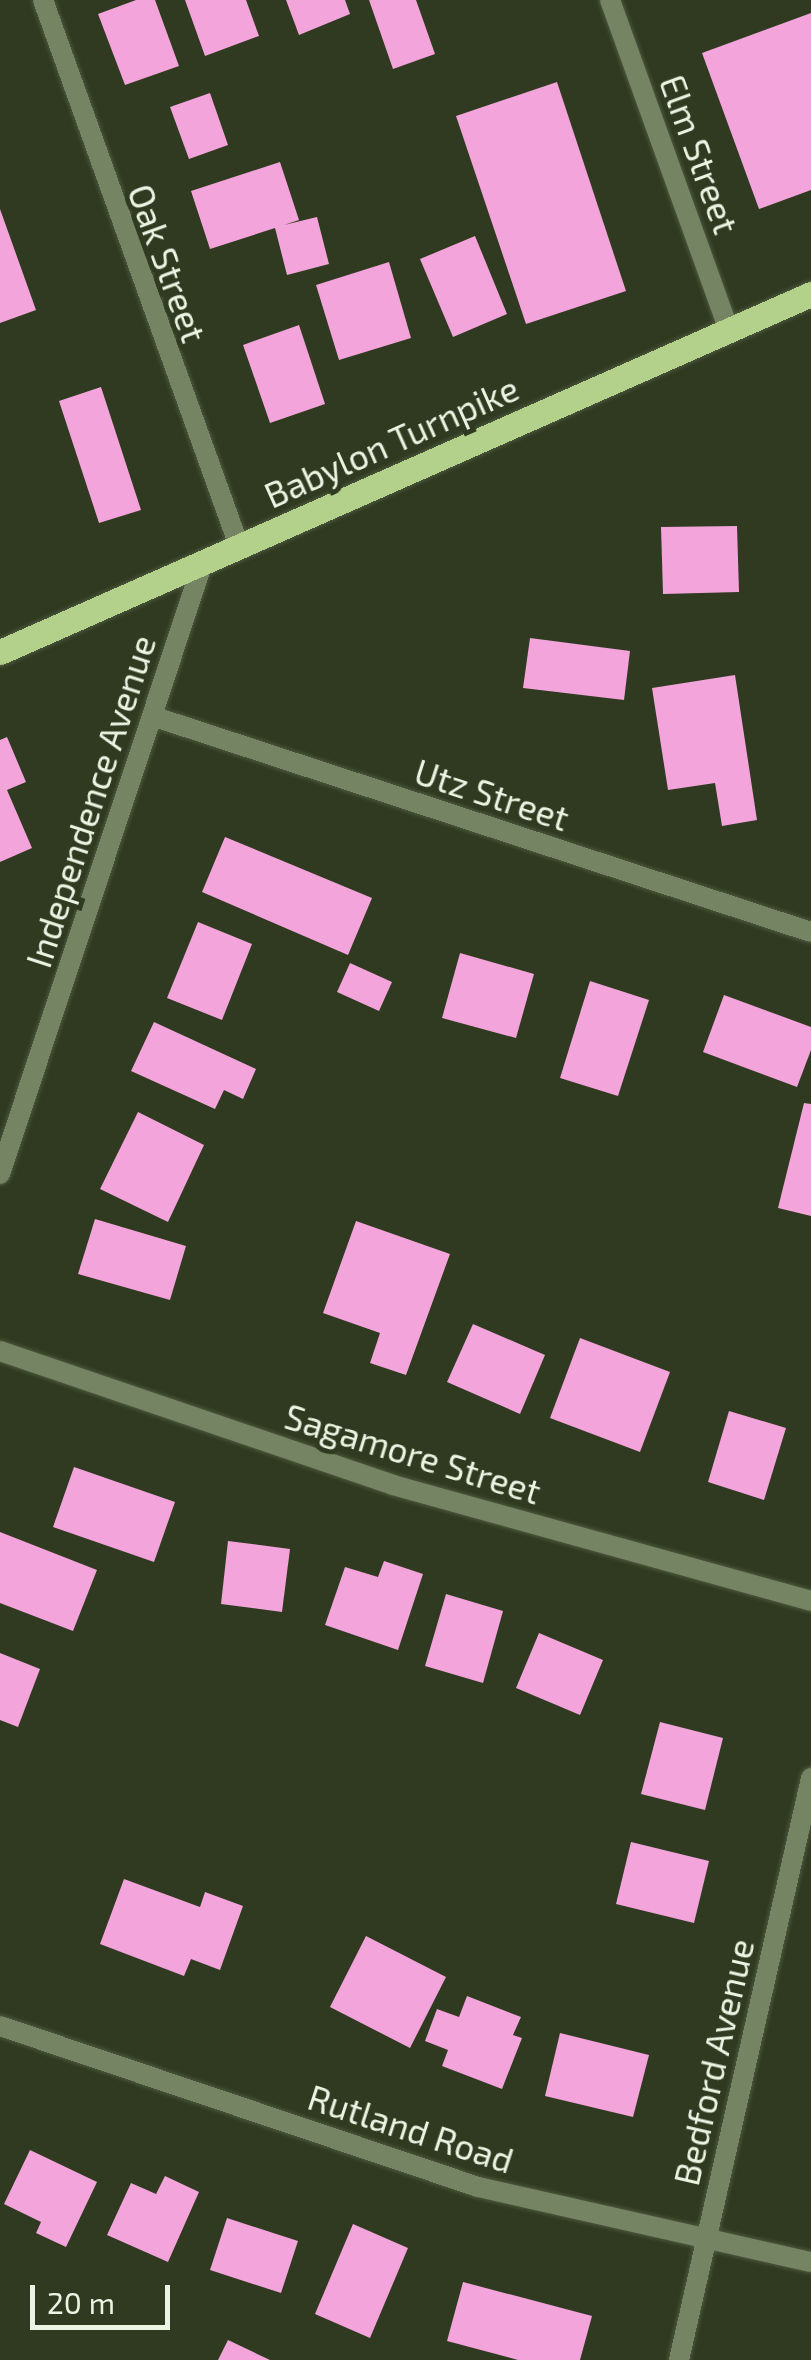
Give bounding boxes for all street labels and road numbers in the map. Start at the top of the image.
street label: Elm Street [652,69,748,239]
street label: Oak Street [120,178,216,348]
street label: Babylon Turnpike [257,366,525,516]
street label: Independence Avenue [16,629,164,973]
street label: Utz Street [410,749,574,839]
street label: Sagamore Street [280,1394,546,1512]
street label: Bedford Avenue [664,1934,762,2190]
street label: Rutland Road [303,2075,519,2181]

